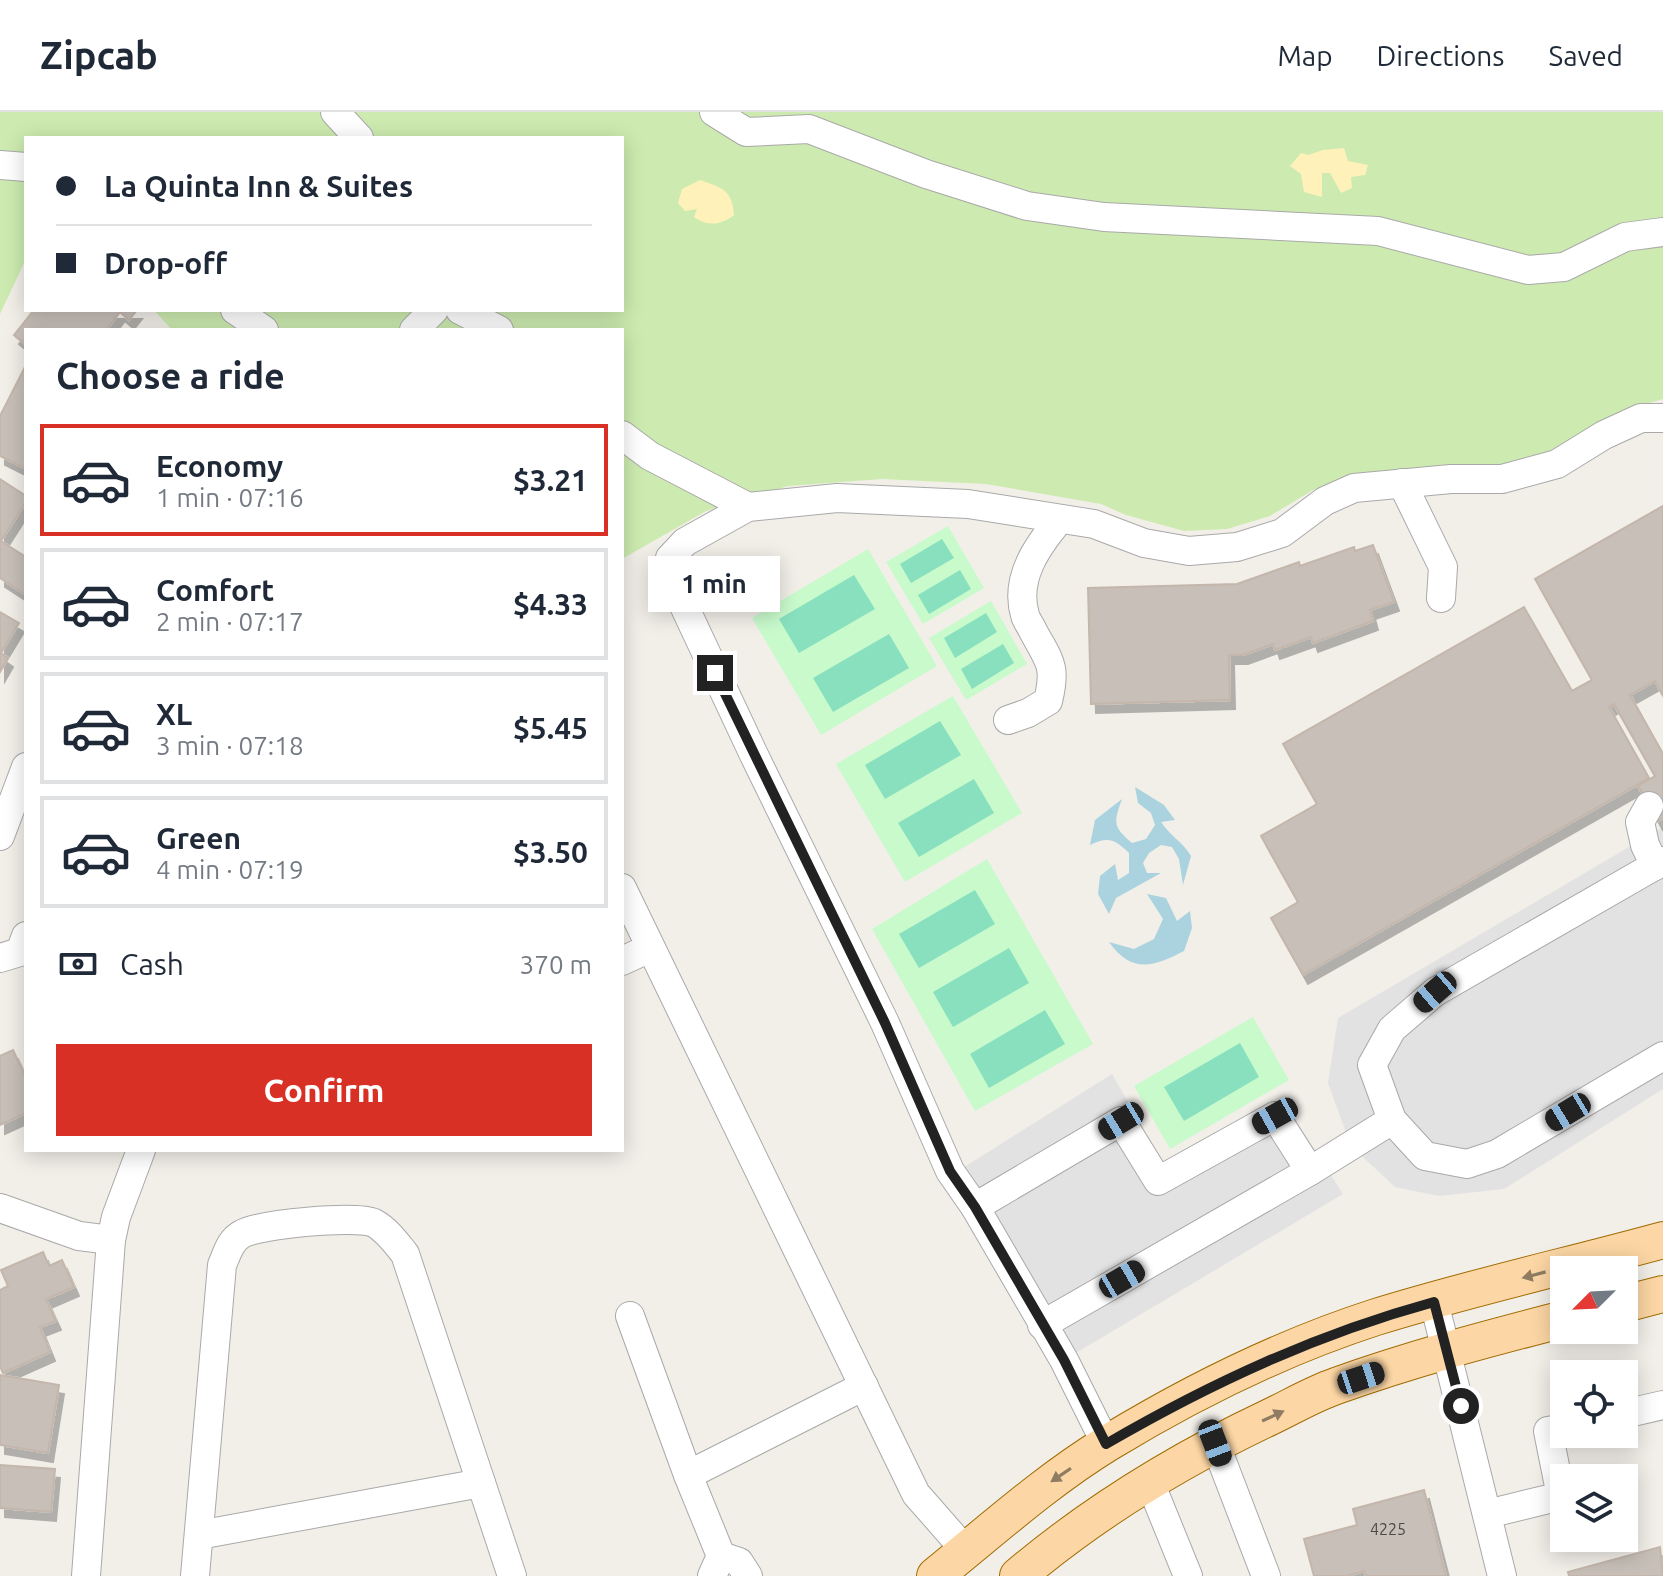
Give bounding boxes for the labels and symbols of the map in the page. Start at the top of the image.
callout: 1 min [649,557,781,613]
route end [697,655,733,691]
car [1409,967,1461,1017]
car [1541,1089,1595,1135]
car [1248,1094,1302,1138]
car [1094,1098,1148,1144]
north arrow [1550,1256,1638,1344]
car [1095,1257,1149,1301]
one-way arrow [1521,1270,1546,1282]
car [1334,1359,1388,1397]
route start [1443,1388,1479,1424]
one-way arrow [1261,1409,1284,1422]
car [1195,1416,1235,1470]
one-way arrow [1050,1468,1071,1483]
house number: 4225 [1370,1520,1406,1538]

